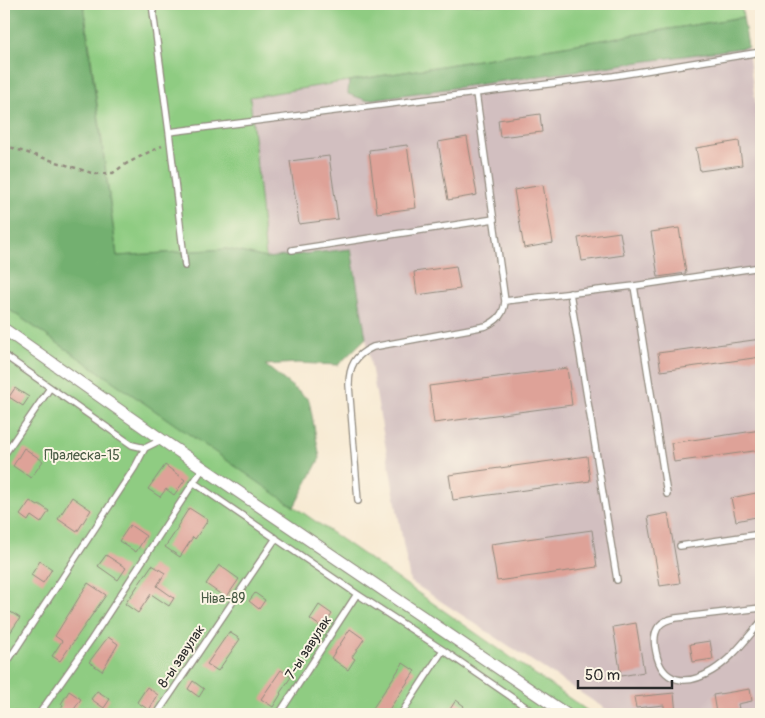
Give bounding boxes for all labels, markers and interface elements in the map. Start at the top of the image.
park label: Пралеска-15 [44,447,120,464]
park label: Ніва-89 [201,590,245,607]
street label: 7-ы завулак [282,612,335,682]
street label: 8-ы завулак [154,622,209,691]
scale bar [578,658,671,690]
text: 50 m [585,666,620,685]

